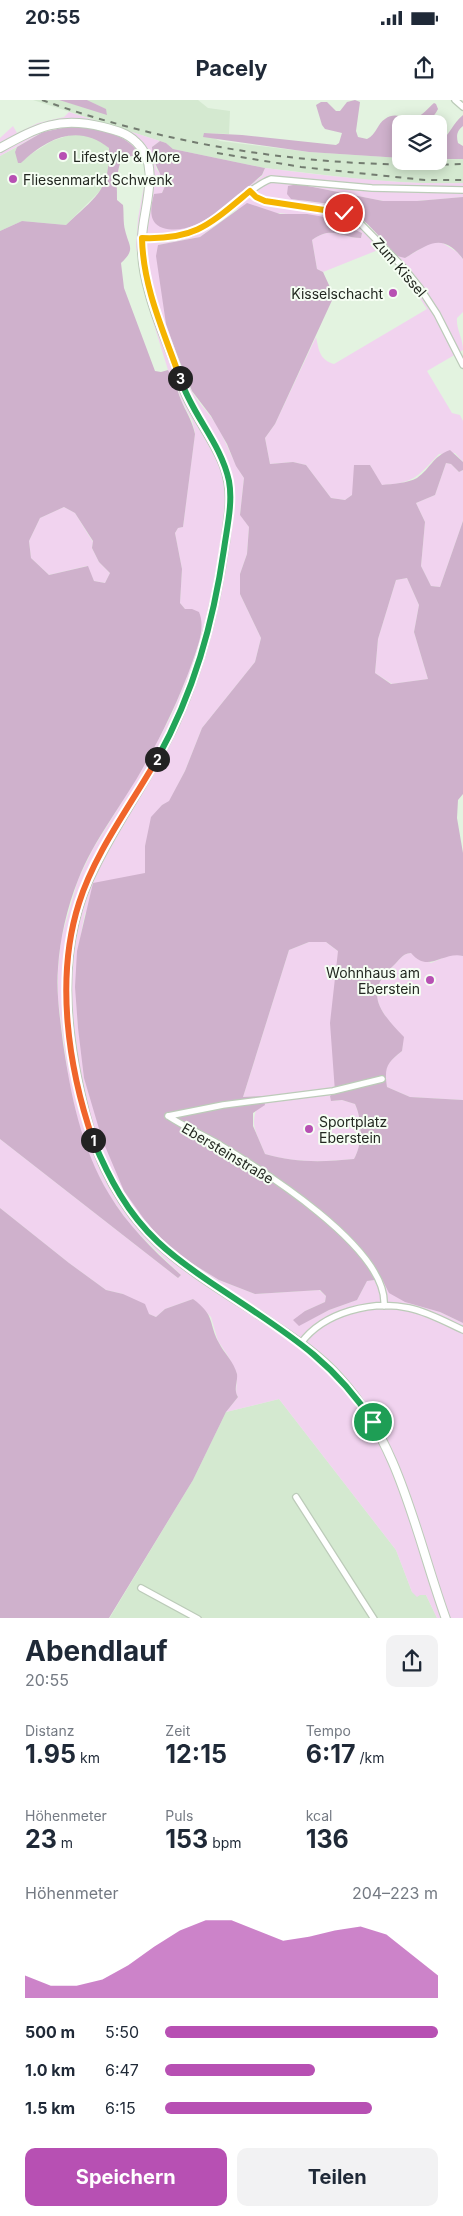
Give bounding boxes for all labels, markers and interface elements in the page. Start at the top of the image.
text: 20:55 [25,6,80,29]
icon: menu [25,54,53,82]
icon: share [410,54,438,82]
text: Pacely [195,55,268,81]
map controls [392,115,447,170]
button: layers [392,115,447,170]
place label: Lifestyle & More [73,148,180,165]
marker: Lifestyle & More [57,150,69,162]
place label: Fliesenmarkt Schwenk [23,171,173,188]
marker: Fliesenmarkt Schwenk [7,173,19,185]
pin [323,192,365,234]
icon: check [330,199,358,227]
street label: Zum Kissel [370,234,430,300]
place label: Kisselschacht [291,285,383,302]
marker: Kisselschacht [387,287,399,299]
pin: 3 [168,366,192,390]
text: 3 [176,370,185,387]
pin: 2 [144,746,170,772]
text: 2 [153,751,162,768]
place label: Wohnhaus am Eberstein [326,964,420,997]
marker: Wohnhaus am Eberstein [424,974,436,986]
place label: Sportplatz Eberstein [319,1113,387,1146]
street label: Ebersteinstraße [179,1119,277,1187]
marker: Sportplatz Eberstein [303,1123,315,1135]
pin: 1 [80,1128,106,1152]
text: 1 [90,1132,97,1149]
pin [352,1401,394,1443]
icon: arrive [359,1408,387,1436]
text: Abendlauf [25,1634,168,1668]
button: share [386,1635,438,1687]
text: 20:55 [25,1670,69,1690]
text: Distanz [25,1722,74,1739]
text: Zeit [165,1722,190,1739]
text: Tempo [306,1722,351,1739]
text: 1.95 [25,1739,76,1769]
text: 12:15 [165,1739,227,1769]
text: 6:17 [306,1739,356,1769]
text: km [76,1749,100,1766]
text: /km [356,1749,385,1766]
text: Höhenmeter [25,1807,107,1824]
text: Puls [165,1807,193,1824]
text: kcal [306,1807,332,1824]
text: 23 [25,1824,57,1854]
text: 153 [165,1824,208,1854]
text: 136 [306,1824,349,1854]
text: m [57,1834,73,1851]
text: bpm [208,1834,242,1851]
text: Höhenmeter [25,1883,119,1903]
text: 204–223 m [352,1883,438,1903]
text: 500 m [25,2022,75,2042]
text: 5:50 [105,2022,139,2042]
text: 1.0 km [25,2060,75,2080]
text: 6:47 [105,2060,139,2080]
text: 1.5 km [25,2098,75,2118]
text: 6:15 [105,2098,136,2118]
button: Speichern [25,2148,227,2206]
button: Teilen [237,2148,438,2206]

